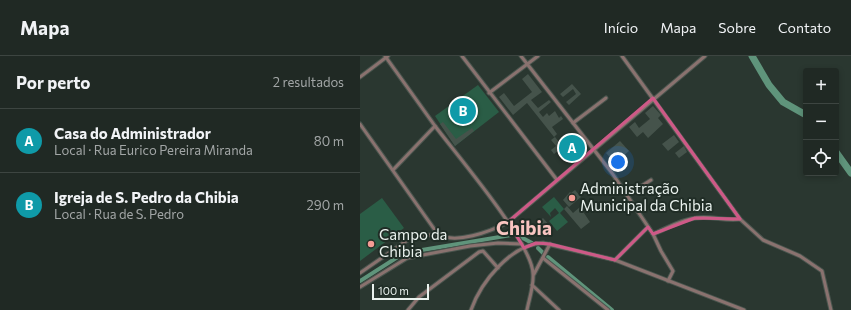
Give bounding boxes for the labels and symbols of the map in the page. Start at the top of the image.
pin: B [450,96,476,126]
pin: A [559,133,585,163]
your location [608,152,628,172]
place label: Administração Municipal da Chibia [580,179,713,214]
marker: Administração Municipal da Chibia [567,193,577,203]
district label: Chibia [496,216,552,239]
place label: Campo da Chibia [379,225,447,260]
marker: Campo da Chibia [366,239,376,249]
scale bar [372,282,429,301]

